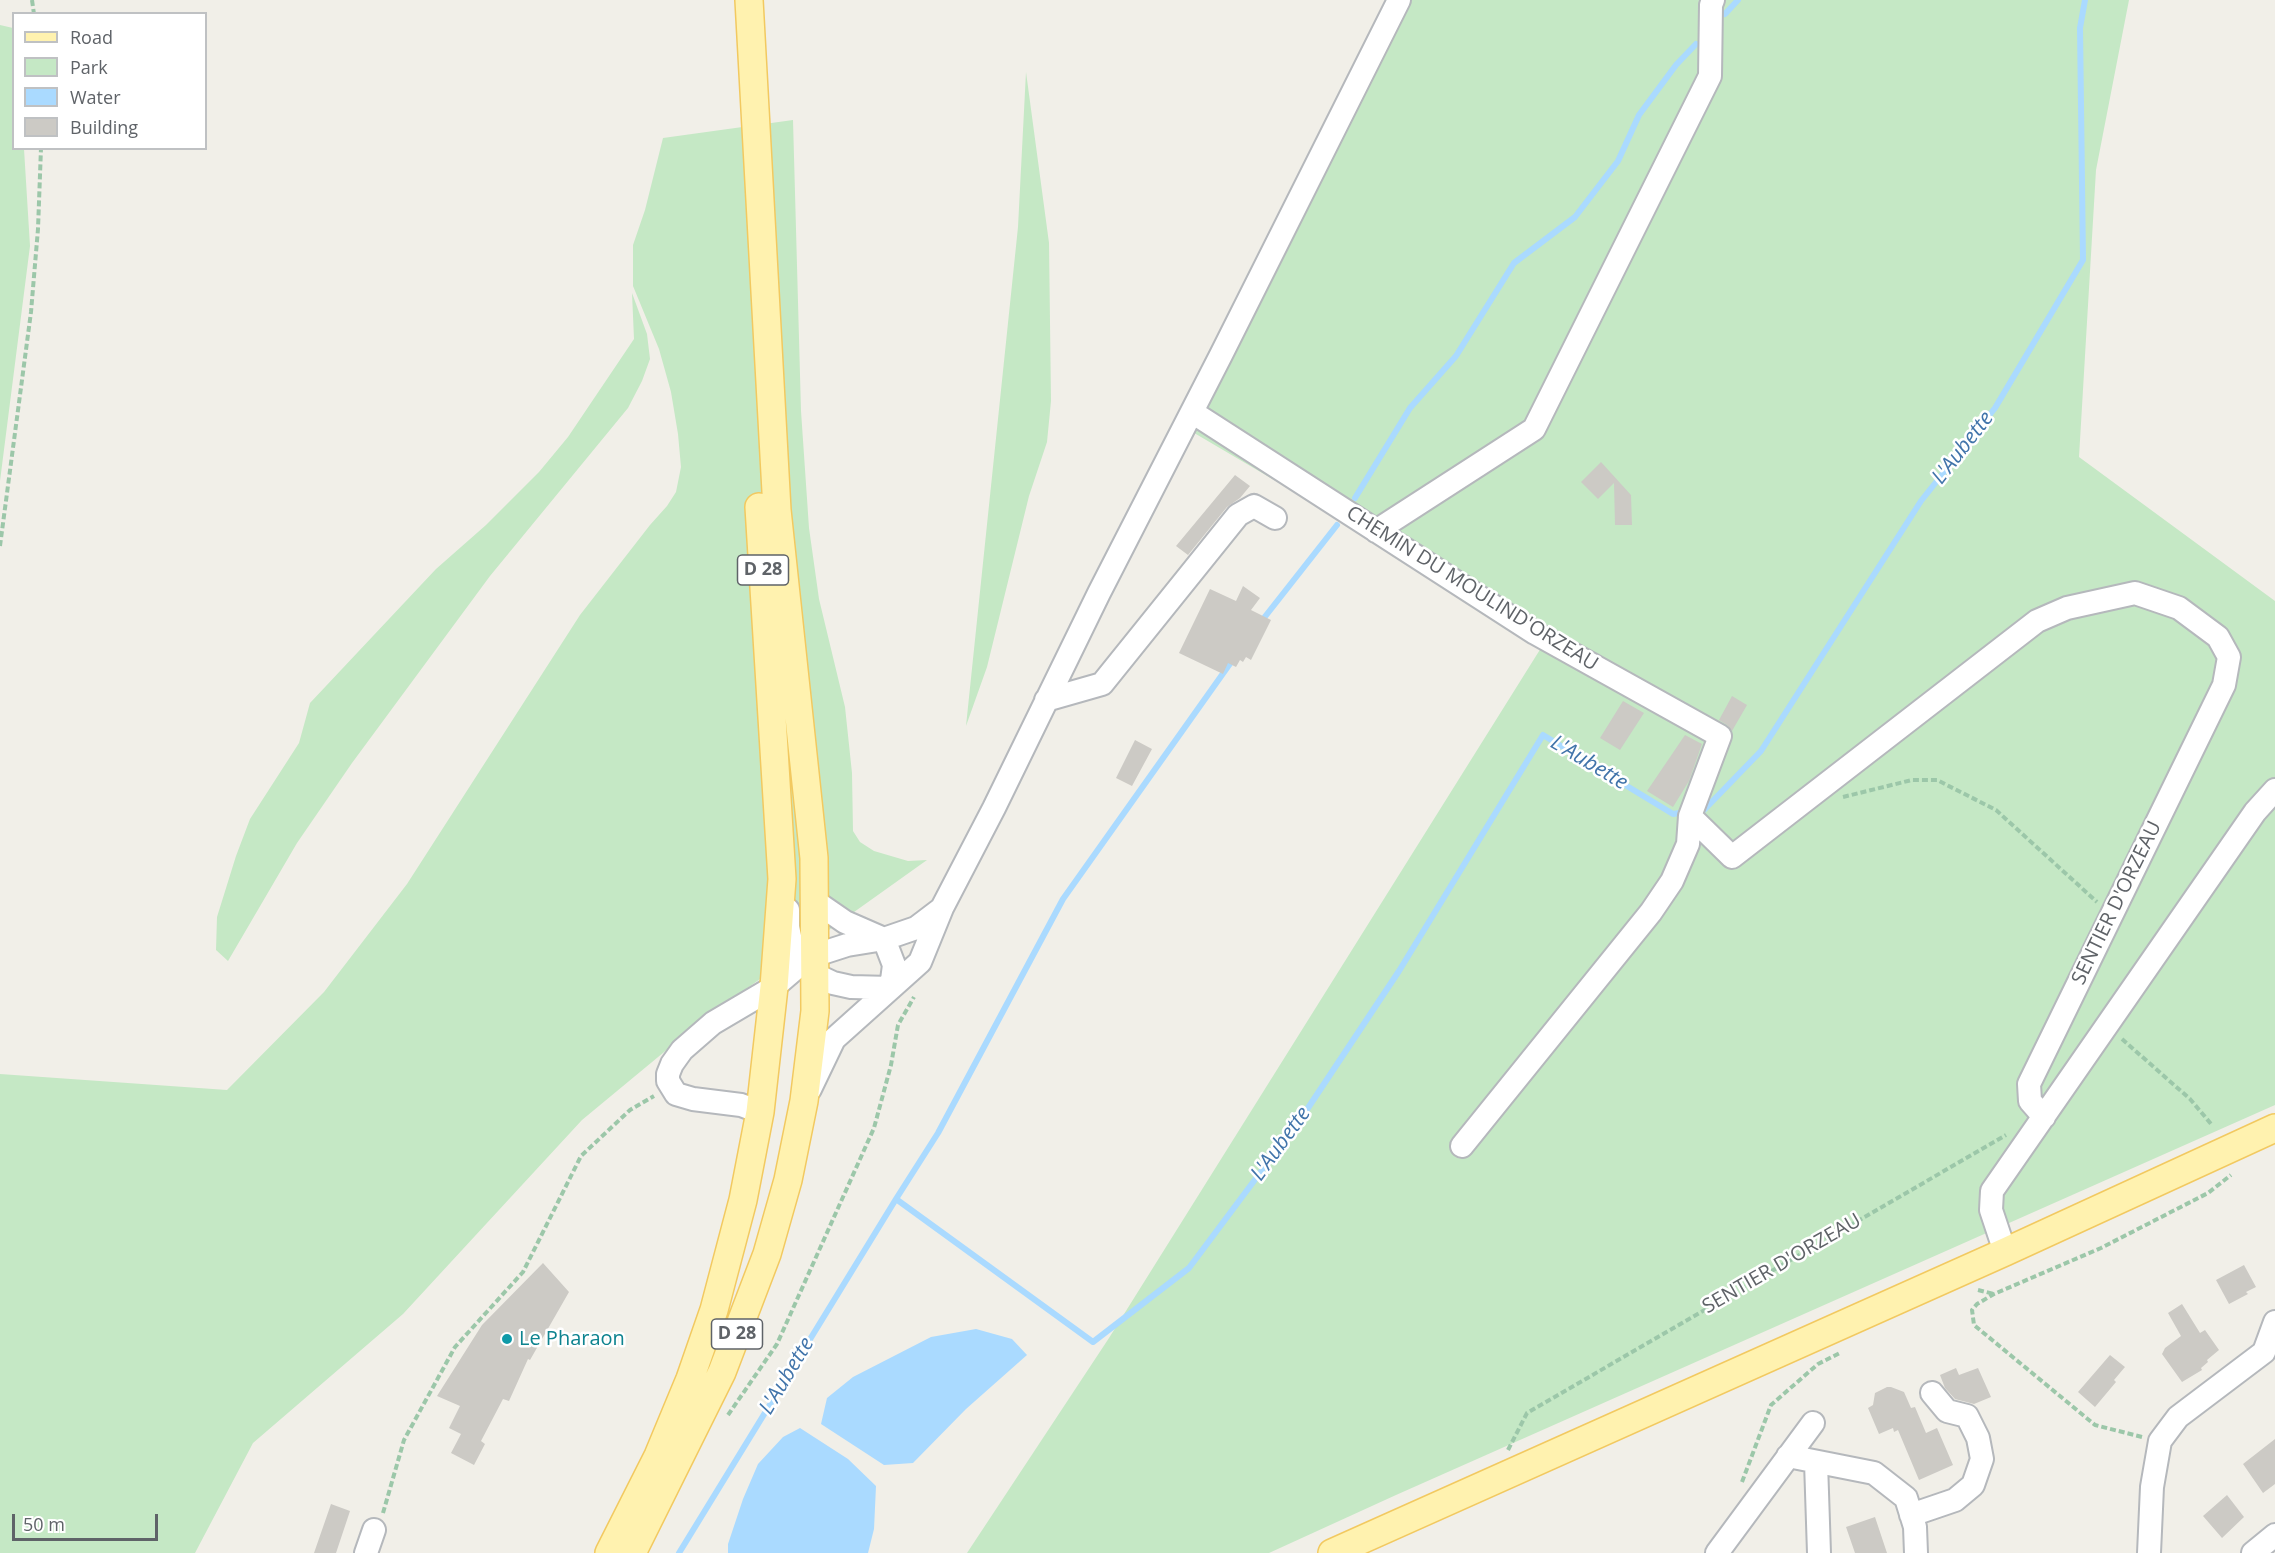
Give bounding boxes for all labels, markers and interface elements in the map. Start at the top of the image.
legend [12,12,207,150]
text: Road [70,25,113,49]
text: Park [70,55,108,79]
text: Water [70,85,121,109]
text: Building [70,115,138,139]
water label: L'Aubette [1927,407,1999,489]
street label: CHEMIN DU MOULIND'ORZEAU [1342,501,1602,677]
road number: D 28 [738,555,789,585]
water label: L'Aubette [1546,730,1632,796]
street label: SENTIER D'ORZEAU [2067,817,2167,989]
water label: L'Aubette [1246,1102,1316,1186]
street label: SENTIER D'ORZEAU [1699,1209,1865,1319]
road number: D 28 [712,1319,762,1349]
place label: Le Pharaon [519,1327,625,1351]
marker: Le Pharaon [500,1332,514,1346]
water label: L'Aubette [754,1333,820,1419]
scale bar [15,1502,160,1540]
text: 50 m [23,1512,65,1536]

